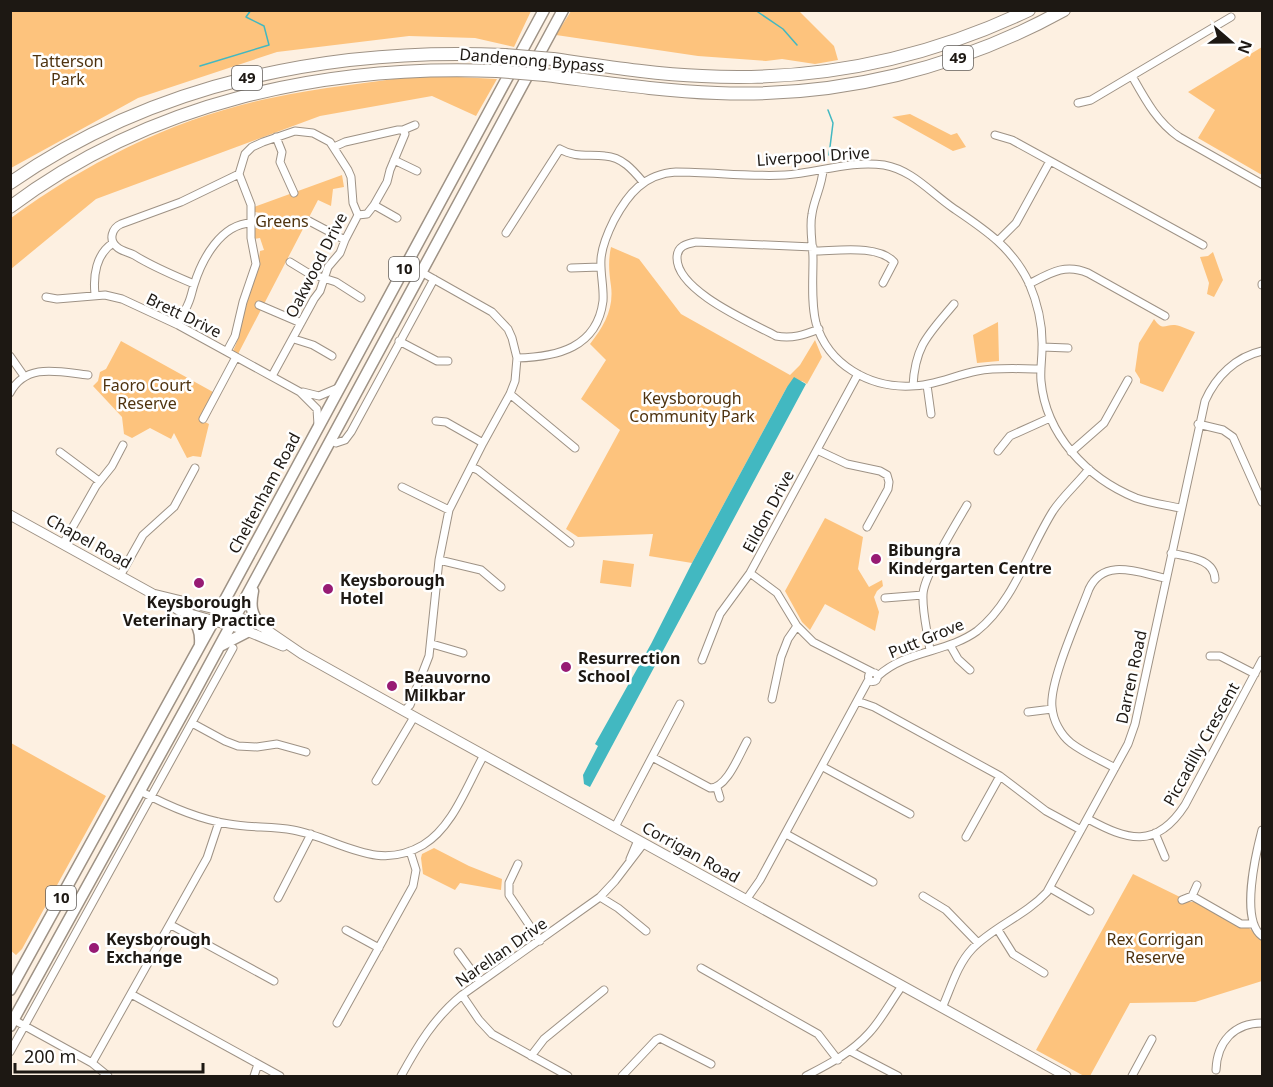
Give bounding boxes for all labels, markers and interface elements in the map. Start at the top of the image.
north arrow [1201,12,1261,72]
text: N [1233,37,1258,57]
street label: Dandenong Bypass [459,43,605,77]
road number: 49 [943,46,973,70]
park label: Tatterson Park [32,50,104,90]
road number: 49 [232,66,262,90]
street label: Liverpool Drive [756,141,870,171]
street label: Oakwood Drive [280,209,352,321]
park label: Greens [255,210,309,232]
road number: 10 [389,257,419,281]
street label: Brett Drive [143,287,225,343]
park label: Faoro Court Reserve [102,374,192,414]
park label: Keysborough Community Park [629,387,755,427]
street label: Cheltenham Road [223,429,305,557]
street label: Eildon Drive [737,466,799,556]
street label: Chapel Road [42,508,136,574]
place label: Bibungra Kindergarten Centre [888,539,1052,579]
marker: Bibungra Kindergarten Centre [869,552,883,566]
place label: Keysborough Hotel [340,569,445,609]
marker: Keysborough Veterinary Practice [192,576,206,590]
marker: Keysborough Hotel [321,582,335,596]
place label: Keysborough Veterinary Practice [123,591,275,631]
street label: Putt Grove [885,613,967,663]
street label: Darren Road [1110,628,1152,726]
place label: Resurrection School [578,647,680,687]
marker: Resurrection School [559,660,573,674]
place label: Beauvorno Milkbar [404,666,491,706]
street label: Piccadilly Crescent [1158,678,1244,810]
marker: Beauvorno Milkbar [385,679,399,693]
street label: Corrigan Road [638,816,744,888]
road number: 10 [46,886,76,910]
street label: Narellan Drive [451,912,551,992]
place label: Keysborough Exchange [106,928,211,968]
park label: Rex Corrigan Reserve [1106,928,1204,968]
marker: Keysborough Exchange [87,941,101,955]
scale bar [15,1036,202,1074]
text: 200 m [24,1044,76,1068]

